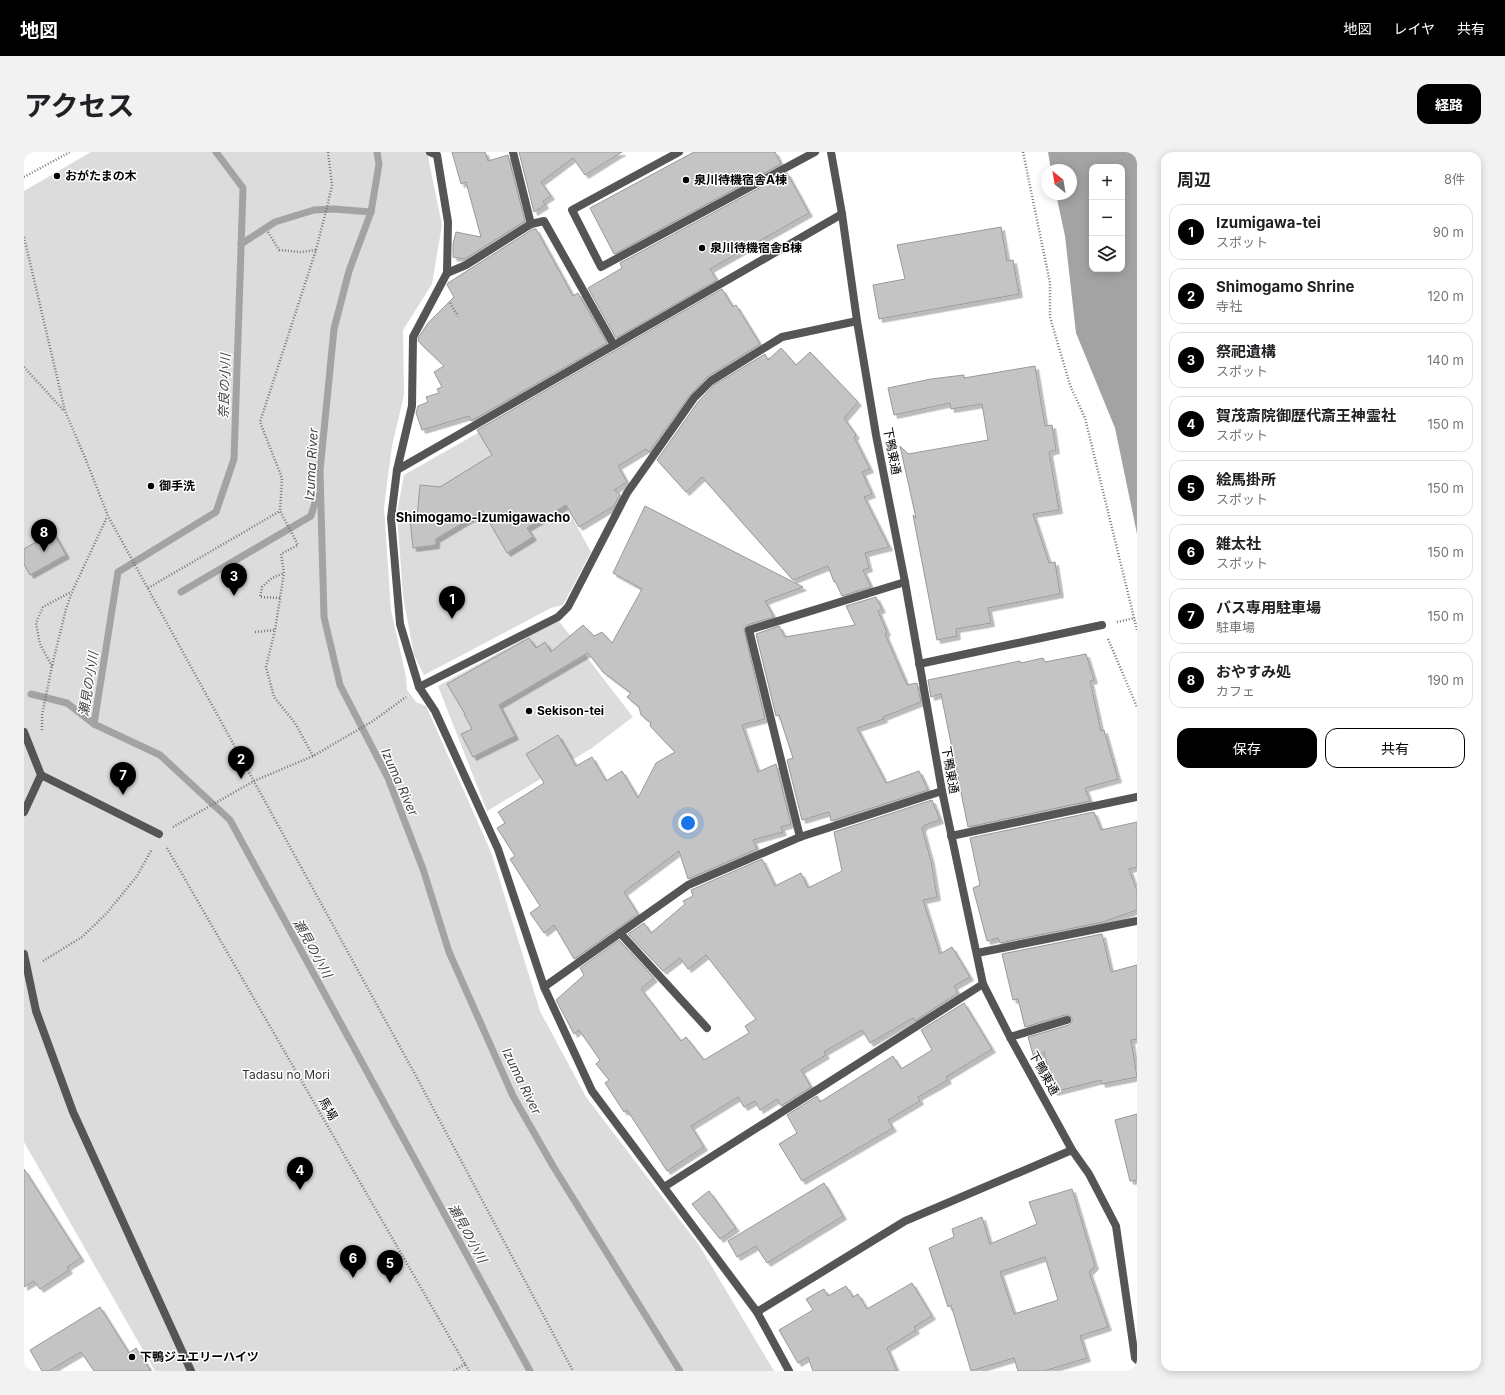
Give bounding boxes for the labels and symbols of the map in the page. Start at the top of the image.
north arrow [1041,164,1077,200]
place label: おがたまの木 [65,168,137,183]
marker: おがたまの木 [52,171,62,181]
place label: 泉川待機宿舎A棟 [694,172,787,187]
marker: 泉川待機宿舎A棟 [681,175,691,185]
place label: 泉川待機宿舎B棟 [710,240,802,255]
marker: 泉川待機宿舎B棟 [697,243,707,253]
water label: 奈良の小川 [215,351,233,419]
water label: Izuma River [301,426,321,501]
street label: 下鴨東通 [881,426,904,476]
place label: 御手洗 [159,478,195,493]
marker: 御手洗 [146,481,156,491]
district label: Shimogamo-Izumigawacho [396,509,570,525]
pin: 8 [31,519,57,552]
pin: 3 [221,563,247,596]
pin: 1 [439,586,465,619]
water label: 瀬見の小川 [75,649,101,717]
place label: Sekison-tei [537,703,604,718]
marker: Sekison-tei [524,706,534,716]
street label: 下鴨東通 [939,745,962,795]
pin: 2 [228,746,254,779]
water label: Izuma River [378,746,422,819]
pin: 7 [110,762,136,795]
your location [678,813,698,833]
water label: 瀬見の小川 [290,916,337,982]
water label: Izuma River [499,1045,546,1118]
street label: 下鴨東通 [1026,1048,1063,1097]
park label: Tadasu no Mori [242,1067,330,1082]
street label: 馬場 [316,1095,341,1123]
pin: 4 [287,1157,313,1190]
water label: 瀬見の小川 [445,1201,492,1267]
pin: 6 [340,1245,366,1278]
pin: 5 [377,1250,403,1283]
place label: 下鴨ジュエリーハイツ [140,1349,259,1364]
marker: 下鴨ジュエリーハイツ [127,1352,137,1362]

